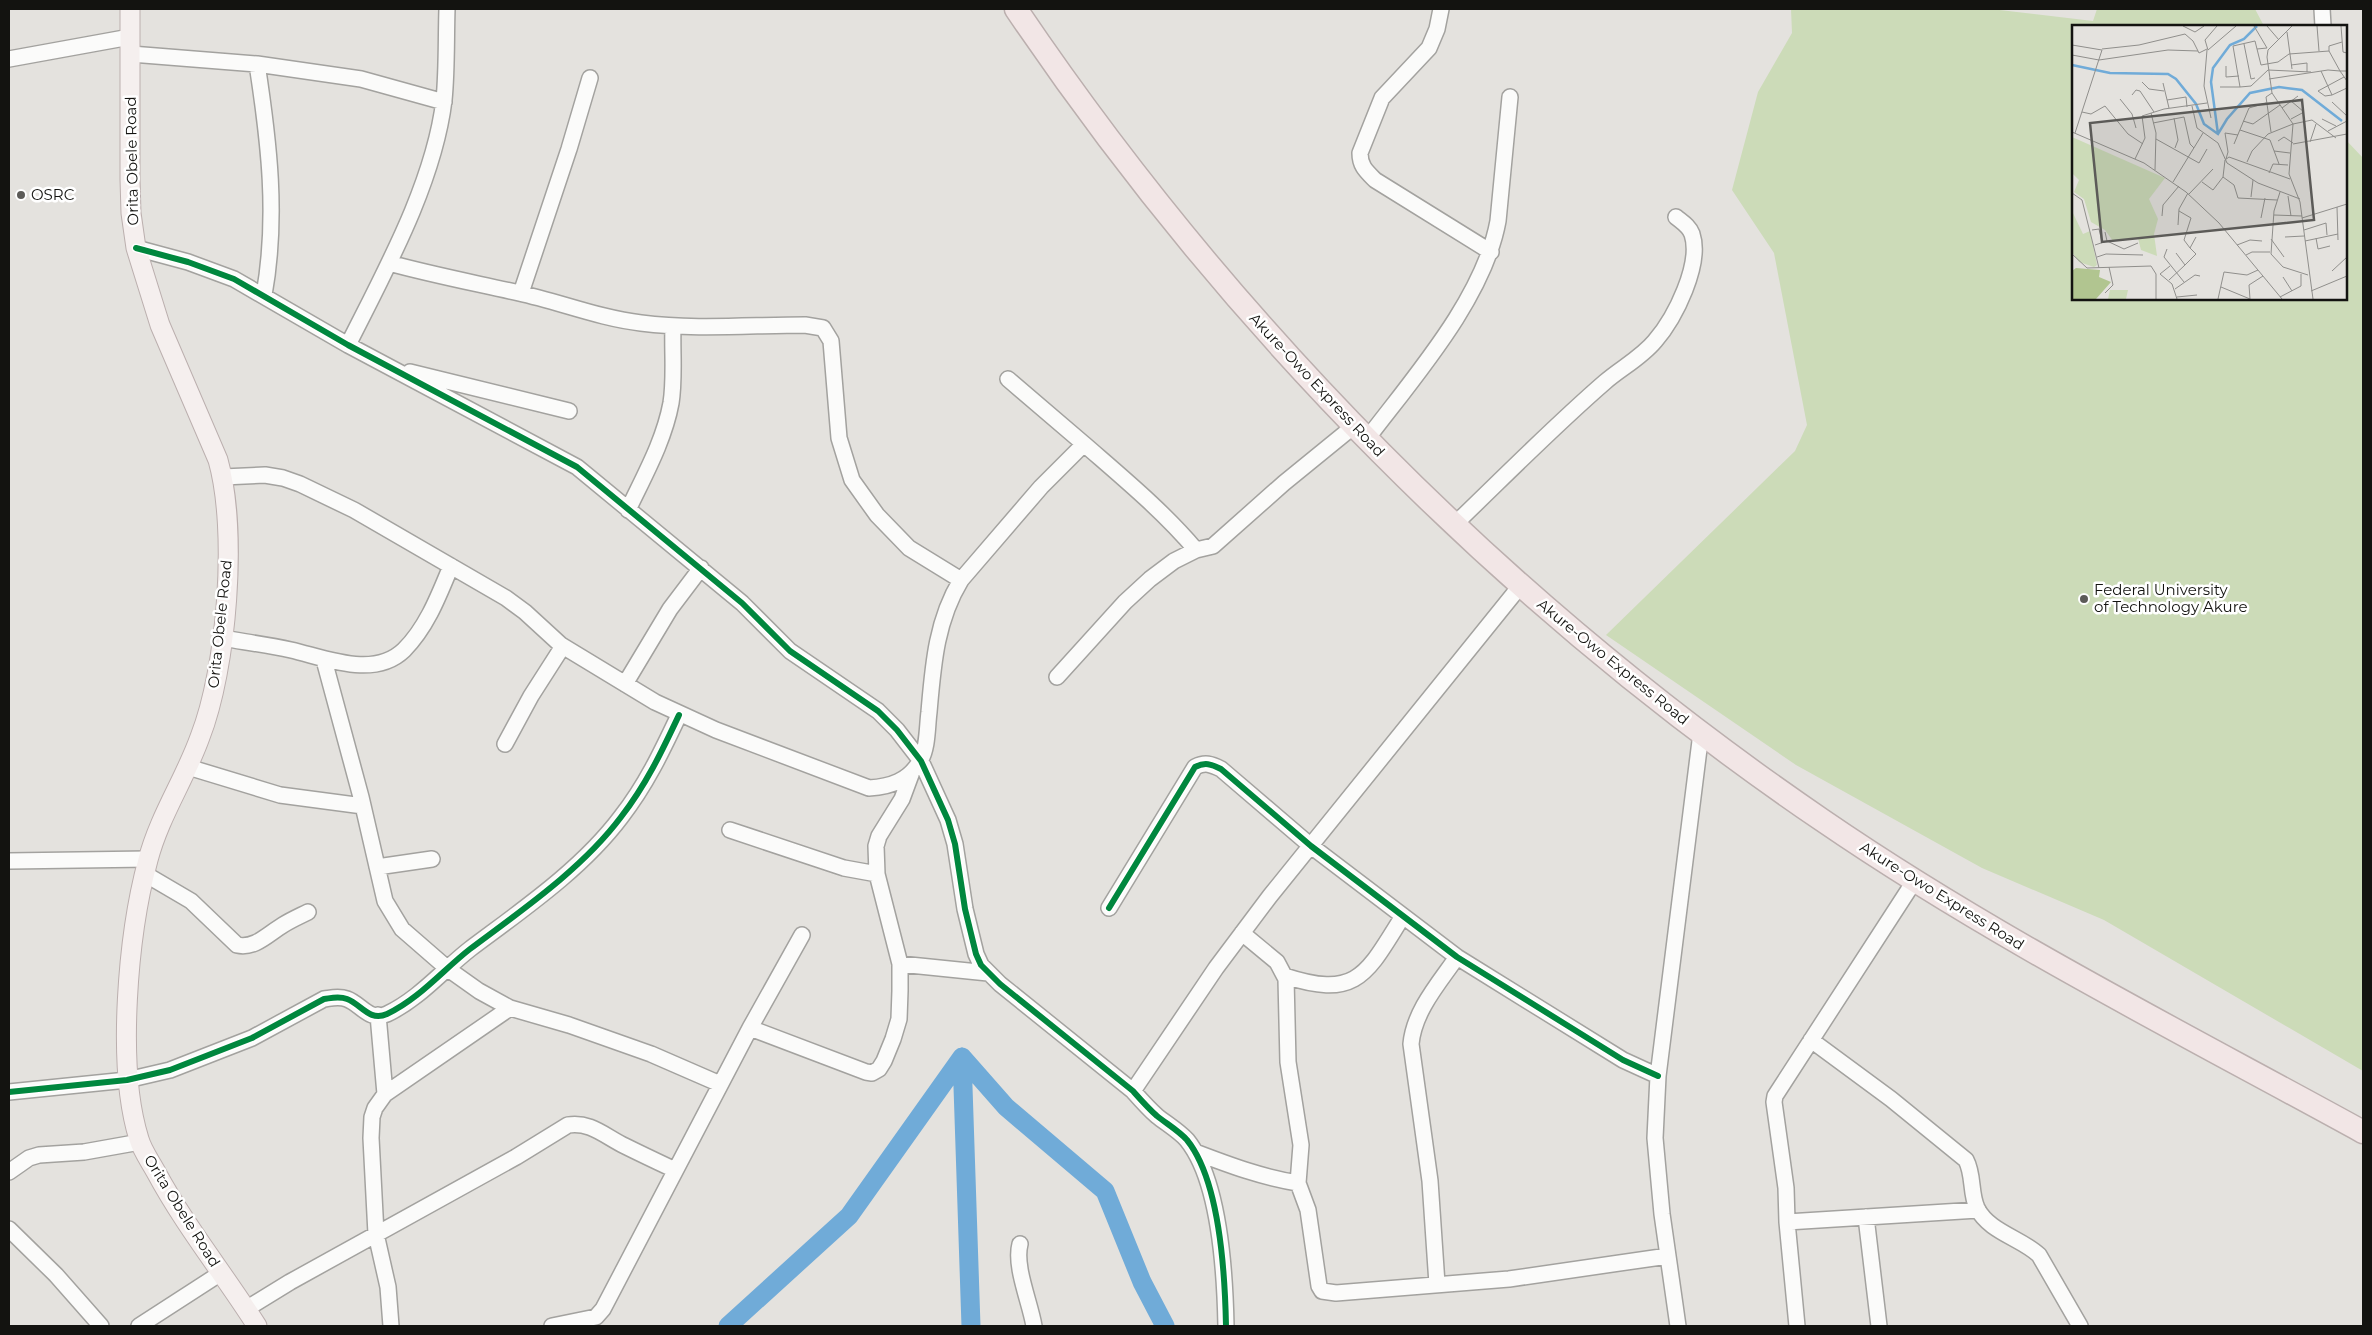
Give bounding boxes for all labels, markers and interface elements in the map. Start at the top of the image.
inset map [2072,25,2347,300]
street label: Orita Obele Road [121,96,142,226]
place label: OSRC [31,185,75,204]
marker: OSRC [15,189,27,201]
street label: Akure-Owo Express Road [1246,309,1389,461]
street label: Orita Obele Road [203,559,236,689]
place label: Federal University of Technology Akure [2094,580,2248,616]
marker: Federal University of Technology Akure [2078,593,2090,605]
street label: Akure-Owo Express Road [1533,594,1693,729]
street label: Akure-Owo Express Road [1857,837,2028,954]
street label: Orita Obele Road [140,1151,225,1270]

